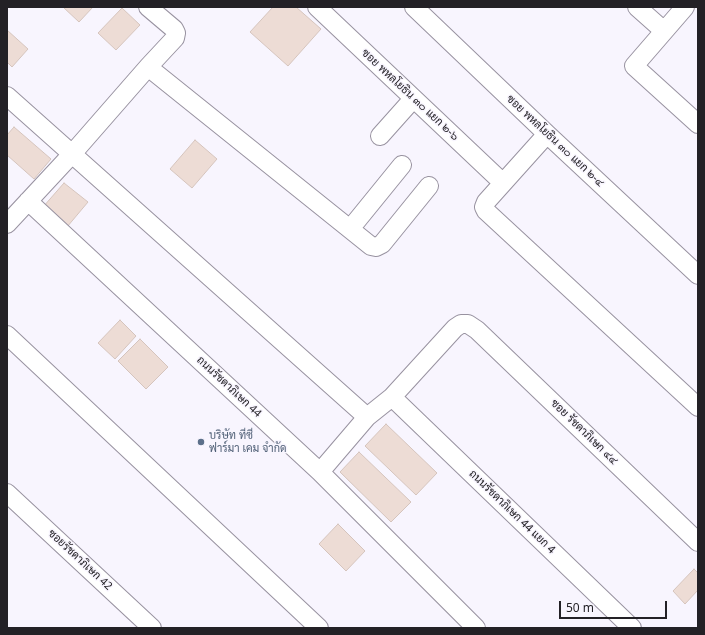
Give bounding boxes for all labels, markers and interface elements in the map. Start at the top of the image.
street label: ซอย พหลโยธิน ๓๐ แยก ๒-๖ [359,46,461,144]
street label: ซอย พหลโยธิน ๓๐ แยก ๒-๔ [504,92,606,190]
street label: ถนนรัชดาภิเษก 44 [194,354,264,420]
street label: ซอย รัชดาภิเษก ๔๔ [548,397,620,467]
place label: บริษัท ทีซี ฟาร์มา เคม จำกัด [209,429,286,455]
marker: บริษัท ทีซี ฟาร์มา เคม จำกัด [196,437,206,447]
street label: ถนนรัชดาภิเษก 44 แยก 4 [466,467,558,557]
street label: ซอยรัชดาภิเษก 42 [45,527,115,593]
scale bar [561,593,669,619]
text: 50 m [566,599,594,616]

